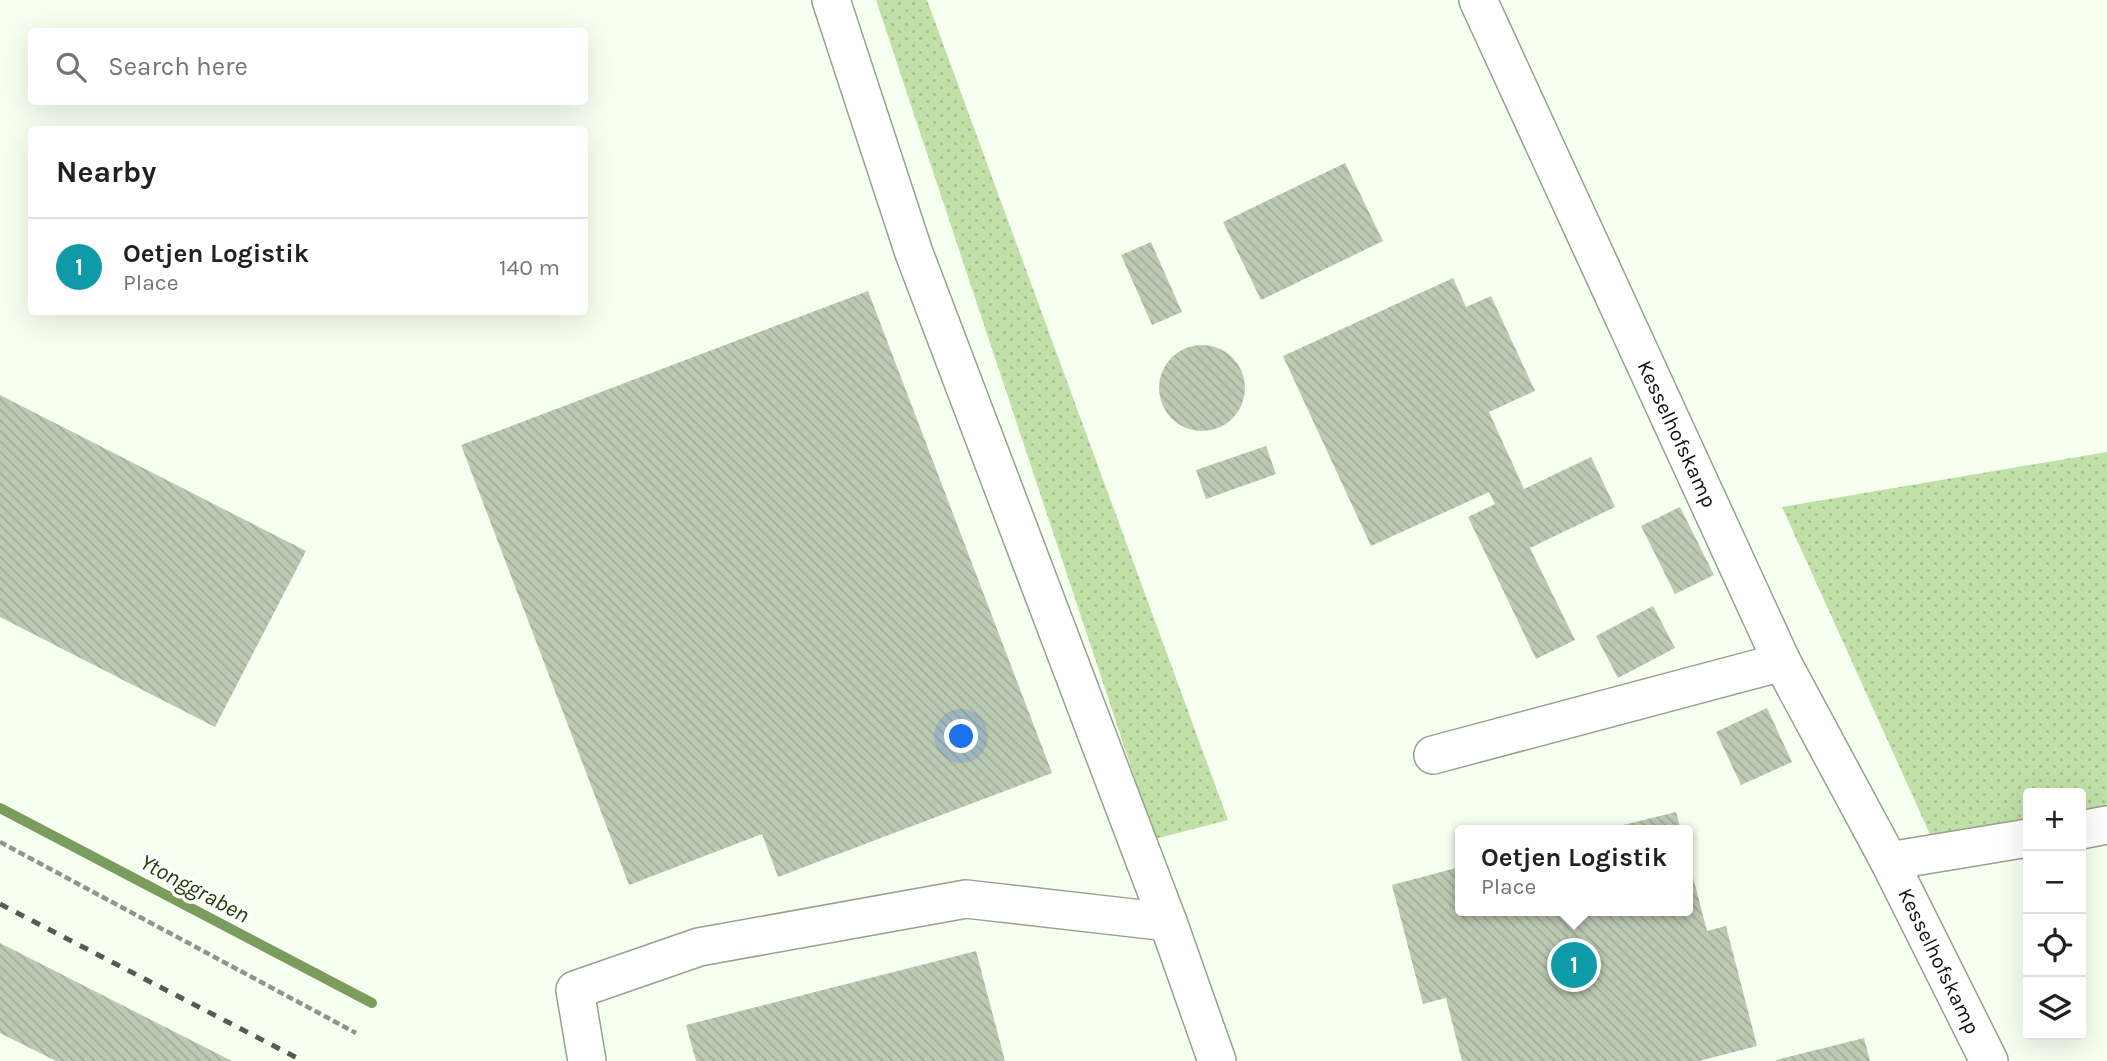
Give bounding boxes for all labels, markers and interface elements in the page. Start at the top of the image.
search box [28,28,588,105]
icon: search [52,48,90,86]
text: Search here [108,51,248,82]
text: Nearby [56,154,156,190]
text: Oetjen Logistik [123,238,309,269]
text: 1 [75,254,83,281]
text: 140 m [499,254,560,281]
text: Place [123,269,179,296]
street label: Kesselhofskamp [1632,357,1722,511]
your location [944,719,978,753]
map controls [2023,788,2086,1040]
button: + [2023,788,2086,851]
popup [1455,825,1693,916]
text: Oetjen Logistik [1481,842,1667,873]
water label: Ytonggraben [135,848,254,929]
button: − [2023,851,2086,914]
text: Place [1481,873,1536,900]
street label: Kesselhofskamp [1893,884,1985,1038]
button: locate [2023,914,2086,977]
pin: 1 [1551,939,1597,991]
button: layers [2023,977,2086,1040]

